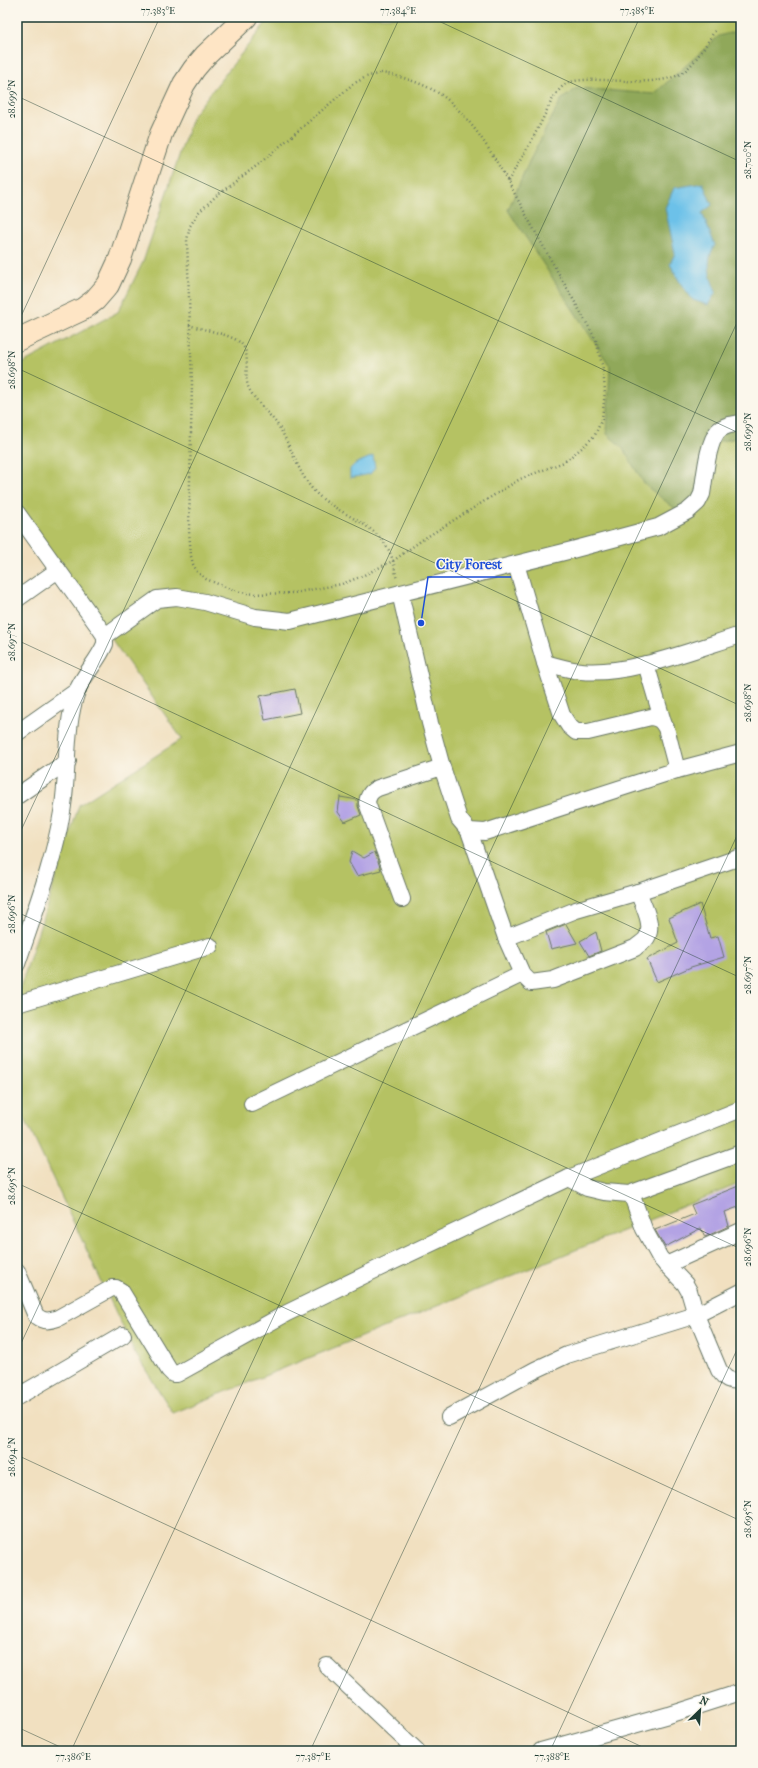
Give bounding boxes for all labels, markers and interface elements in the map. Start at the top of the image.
text: 77.383°E [141,5,175,17]
text: 77.384°E [380,5,416,17]
text: 77.385°E [620,5,654,17]
text: 28.699°N [6,79,18,119]
text: 28.700°N [742,140,754,179]
text: 28.698°N [6,350,18,390]
text: 28.699°N [742,412,754,452]
callout: City Forest [428,551,511,577]
text: City Forest [436,556,503,573]
text: 28.697°N [6,622,18,661]
text: 28.698°N [742,683,754,723]
text: 28.696°N [6,894,18,934]
text: 28.697°N [742,955,754,994]
text: 28.695°N [6,1166,18,1205]
text: 28.696°N [742,1227,754,1267]
text: 28.694°N [6,1437,18,1477]
text: 28.695°N [742,1499,754,1538]
north arrow [680,1690,720,1730]
text: N [697,1694,711,1709]
text: 77.386°E [55,1751,91,1763]
text: 77.387°E [295,1751,331,1763]
text: 77.388°E [534,1751,570,1763]

